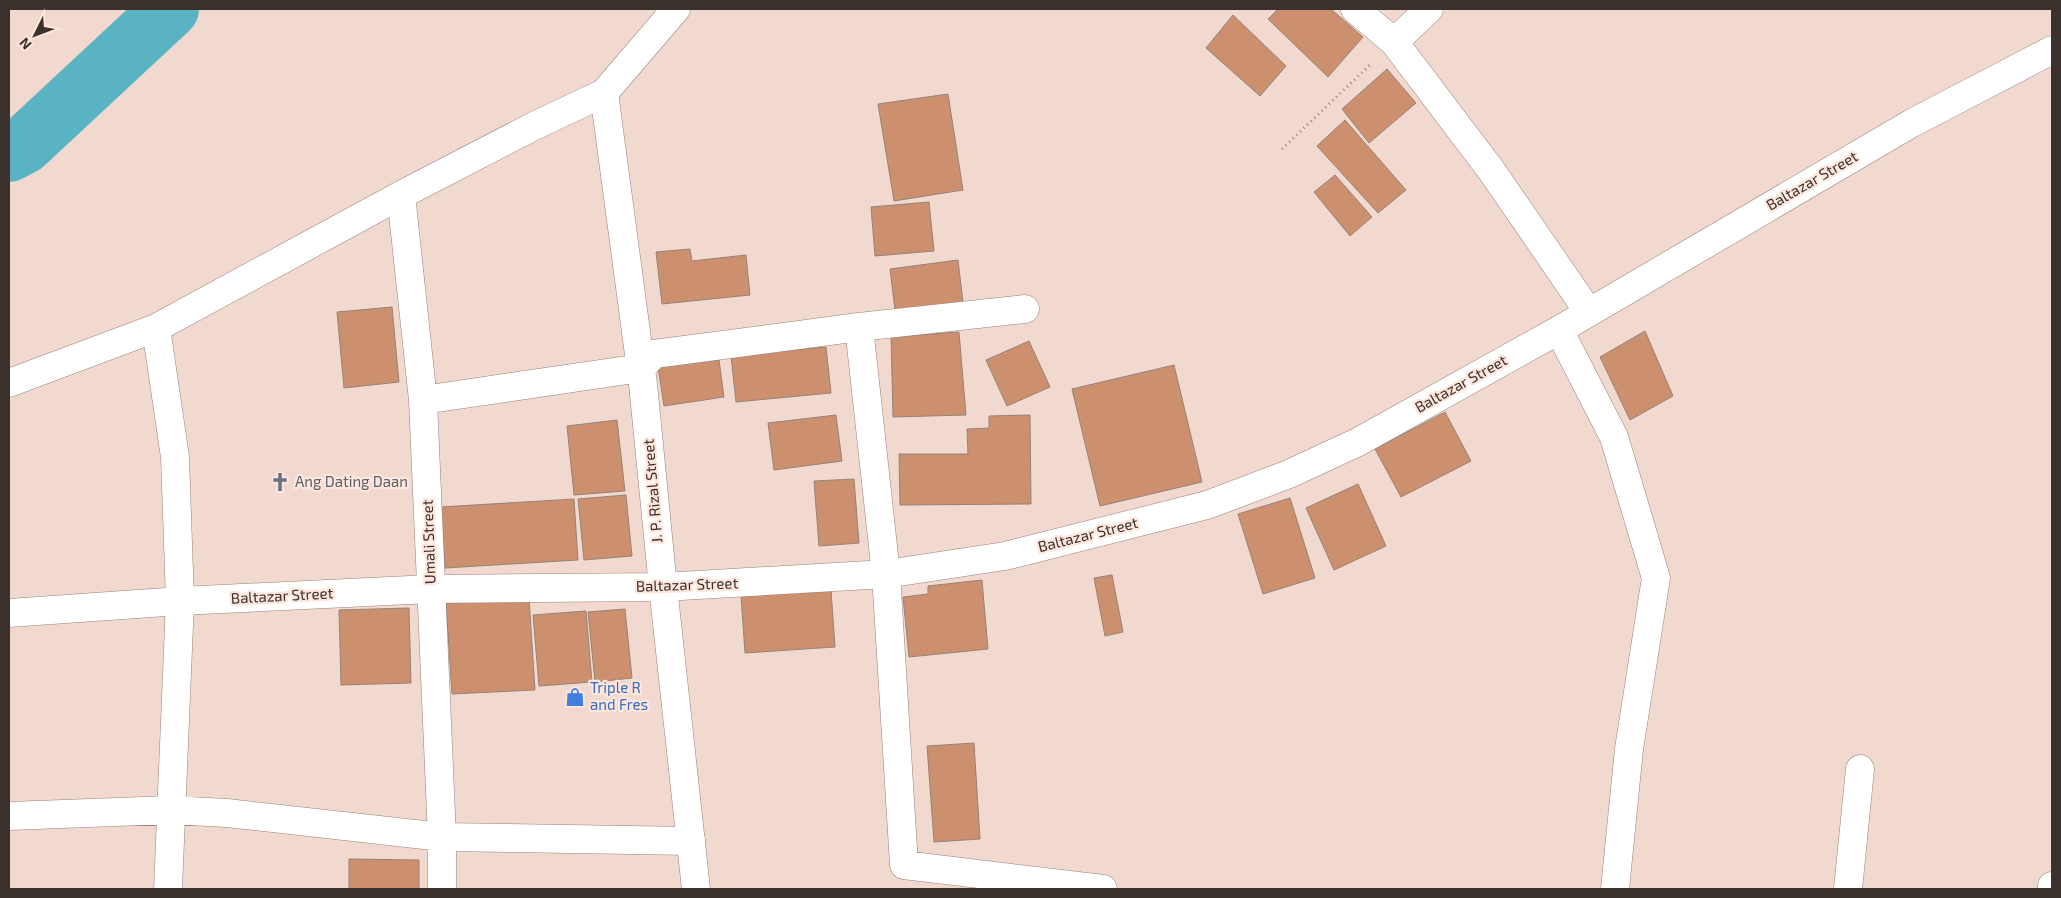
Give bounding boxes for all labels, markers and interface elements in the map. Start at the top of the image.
north arrow [10,10,60,60]
text: N [15,35,35,53]
street label: Baltazar Street [1763,147,1861,214]
street label: Baltazar Street [1411,350,1510,416]
street label: J. P. Rizal Street [638,438,666,544]
church icon: Ang Dating Daan [269,471,291,493]
place label: Ang Dating Daan [295,472,408,490]
street label: Umali Street [418,499,438,585]
street label: Baltazar Street [1036,513,1140,555]
street label: Baltazar Street [635,573,739,595]
street label: Baltazar Street [230,583,334,607]
place label: Triple R and Fres [590,678,648,713]
shop icon: Triple R and Fres [564,686,586,708]

